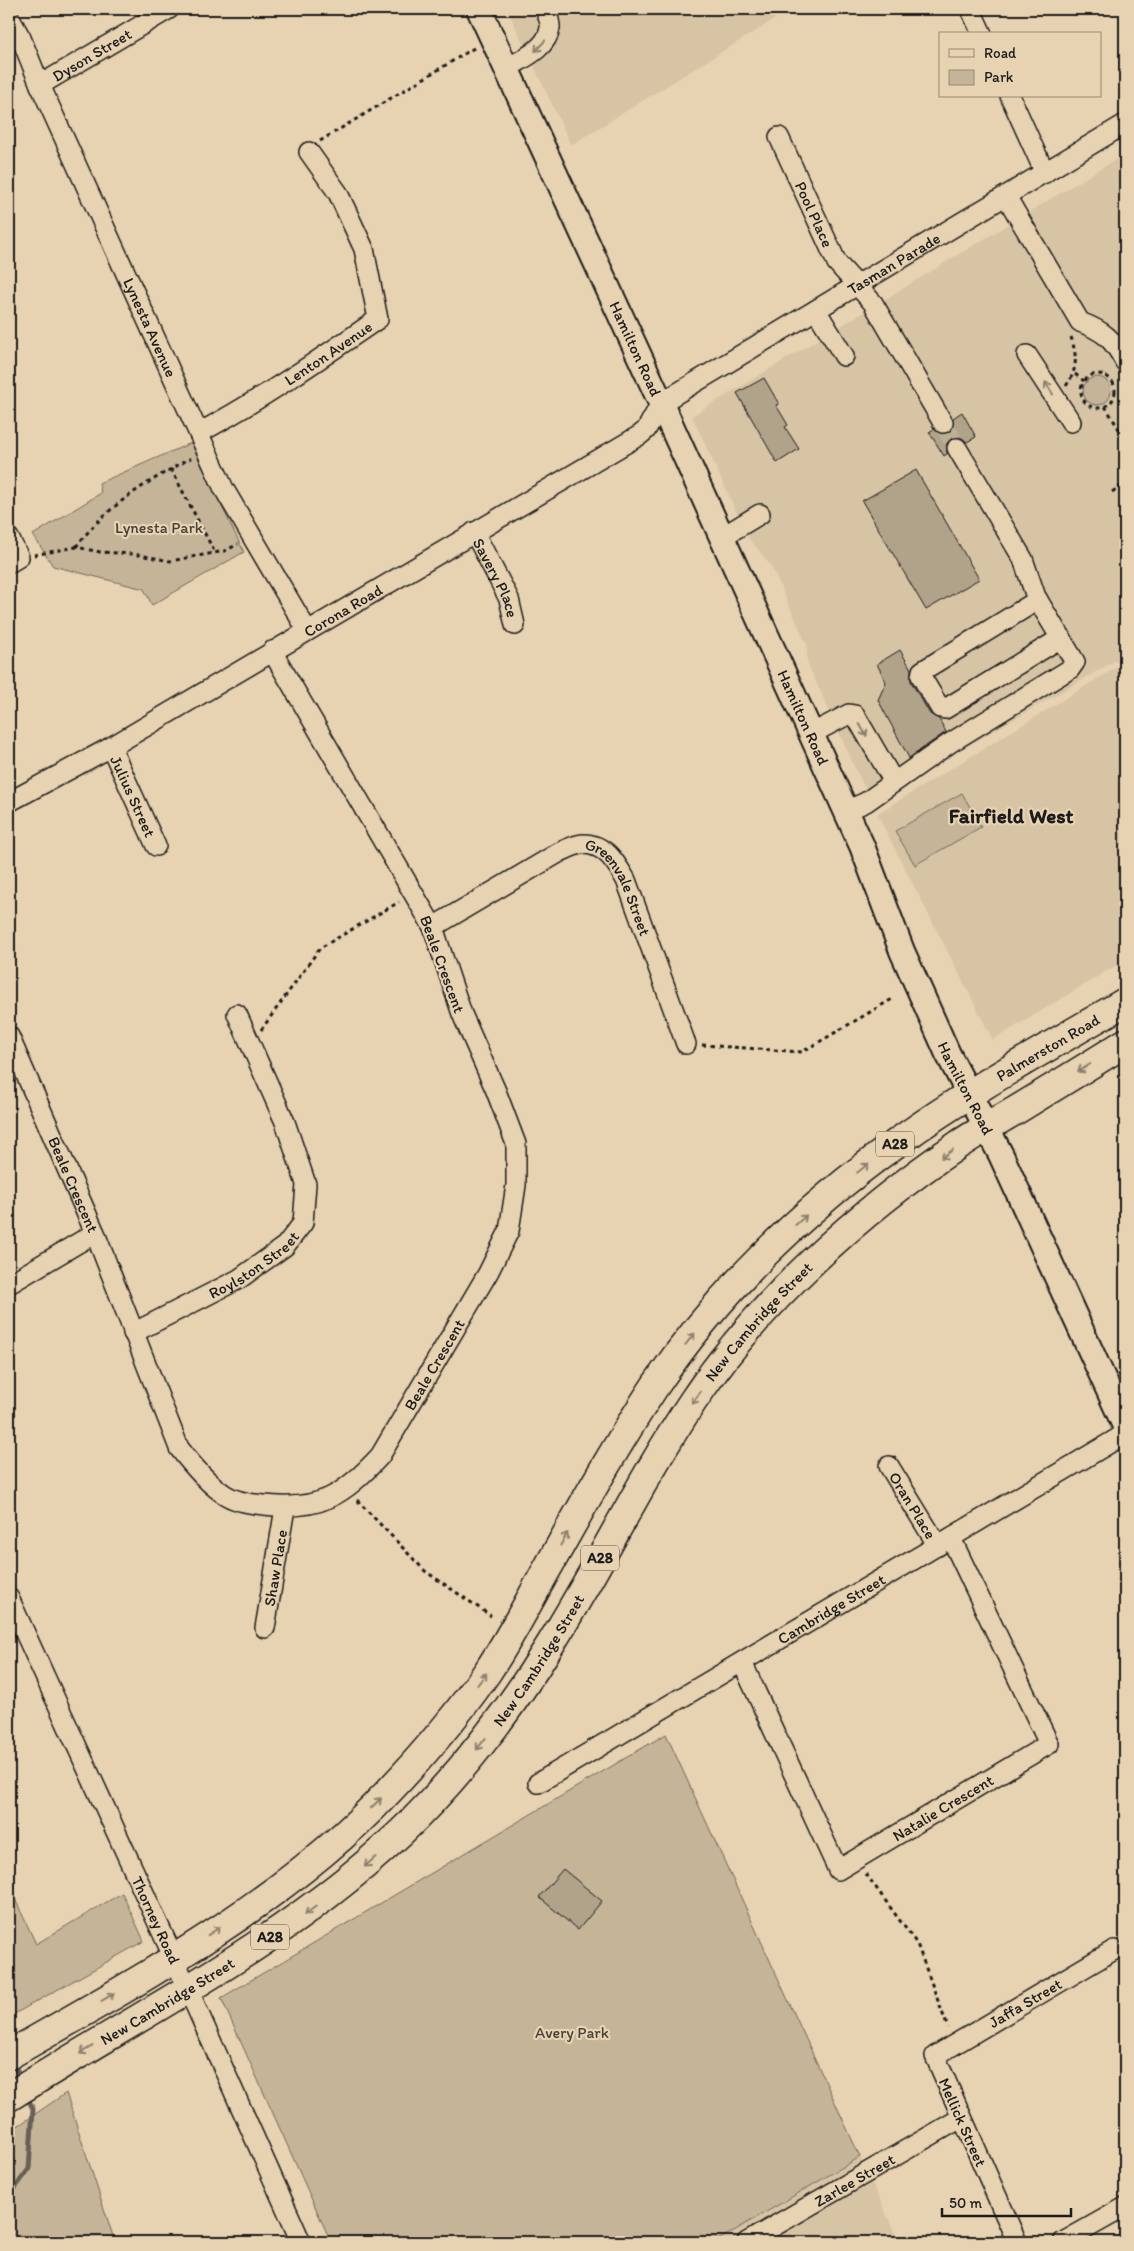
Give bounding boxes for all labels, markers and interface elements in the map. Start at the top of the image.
street label: Dyson Street [49,24,135,86]
legend [939,32,1102,98]
one-way arrow [534,39,546,52]
text: Road [984,44,1017,62]
text: Park [984,68,1014,86]
street label: Pool Place [791,179,837,250]
street label: Tasman Parade [844,229,943,299]
street label: Lynesta Avenue [119,275,181,380]
street label: Hamilton Road [605,298,666,400]
street label: Lenton Avenue [281,317,376,390]
one-way arrow [1044,382,1054,396]
park label: Lynesta Park [115,518,204,537]
street label: Savery Place [469,535,522,619]
street label: Corona Road [300,580,386,641]
street label: Hamilton Road [773,667,833,768]
one-way arrow [859,722,869,737]
street label: Julius Street [106,753,160,840]
district label: Fairfield West [949,803,1074,828]
street label: Greenvale Street [583,835,655,938]
street label: Beale Crescent [416,913,469,1016]
street label: Palmerston Road [993,1010,1103,1086]
street label: Hamilton Road [934,1039,998,1138]
one-way arrow [1077,1064,1091,1074]
road number: A28 [876,1132,914,1156]
street label: Beale Crescent [44,1134,103,1235]
one-way arrow [940,1149,954,1159]
one-way arrow [856,1162,869,1173]
one-way arrow [795,1215,808,1226]
street label: Roylston Street [206,1227,303,1303]
street label: New Cambridge Street [701,1258,816,1385]
street label: Beale Crescent [400,1316,469,1414]
one-way arrow [685,1333,696,1346]
one-way arrow [691,1391,701,1405]
street label: Oran Place [885,1468,940,1543]
street label: Shaw Place [260,1528,291,1608]
one-way arrow [559,1533,569,1547]
road number: A28 [581,1546,619,1570]
street label: Cambridge Street [774,1570,889,1648]
street label: New Cambridge Street [489,1591,588,1730]
one-way arrow [476,1673,487,1686]
one-way arrow [476,1737,487,1750]
street label: Natalie Crescent [889,1770,997,1845]
one-way arrow [370,1797,383,1809]
one-way arrow [364,1856,377,1868]
street label: Thorney Road [128,1873,184,1967]
one-way arrow [305,1904,318,1915]
road number: A28 [251,1924,289,1950]
one-way arrow [207,1926,221,1936]
street label: New Cambridge Street [97,1953,238,2049]
street label: Jaffa Street [985,1974,1065,2032]
one-way arrow [101,1991,115,2001]
park label: Avery Park [535,2023,609,2042]
one-way arrow [79,2045,93,2055]
street label: Mellick Street [934,2075,991,2170]
street label: Zarlee Street [811,2149,898,2211]
scale bar [942,2186,1070,2218]
text: 50 m [949,2194,982,2212]

